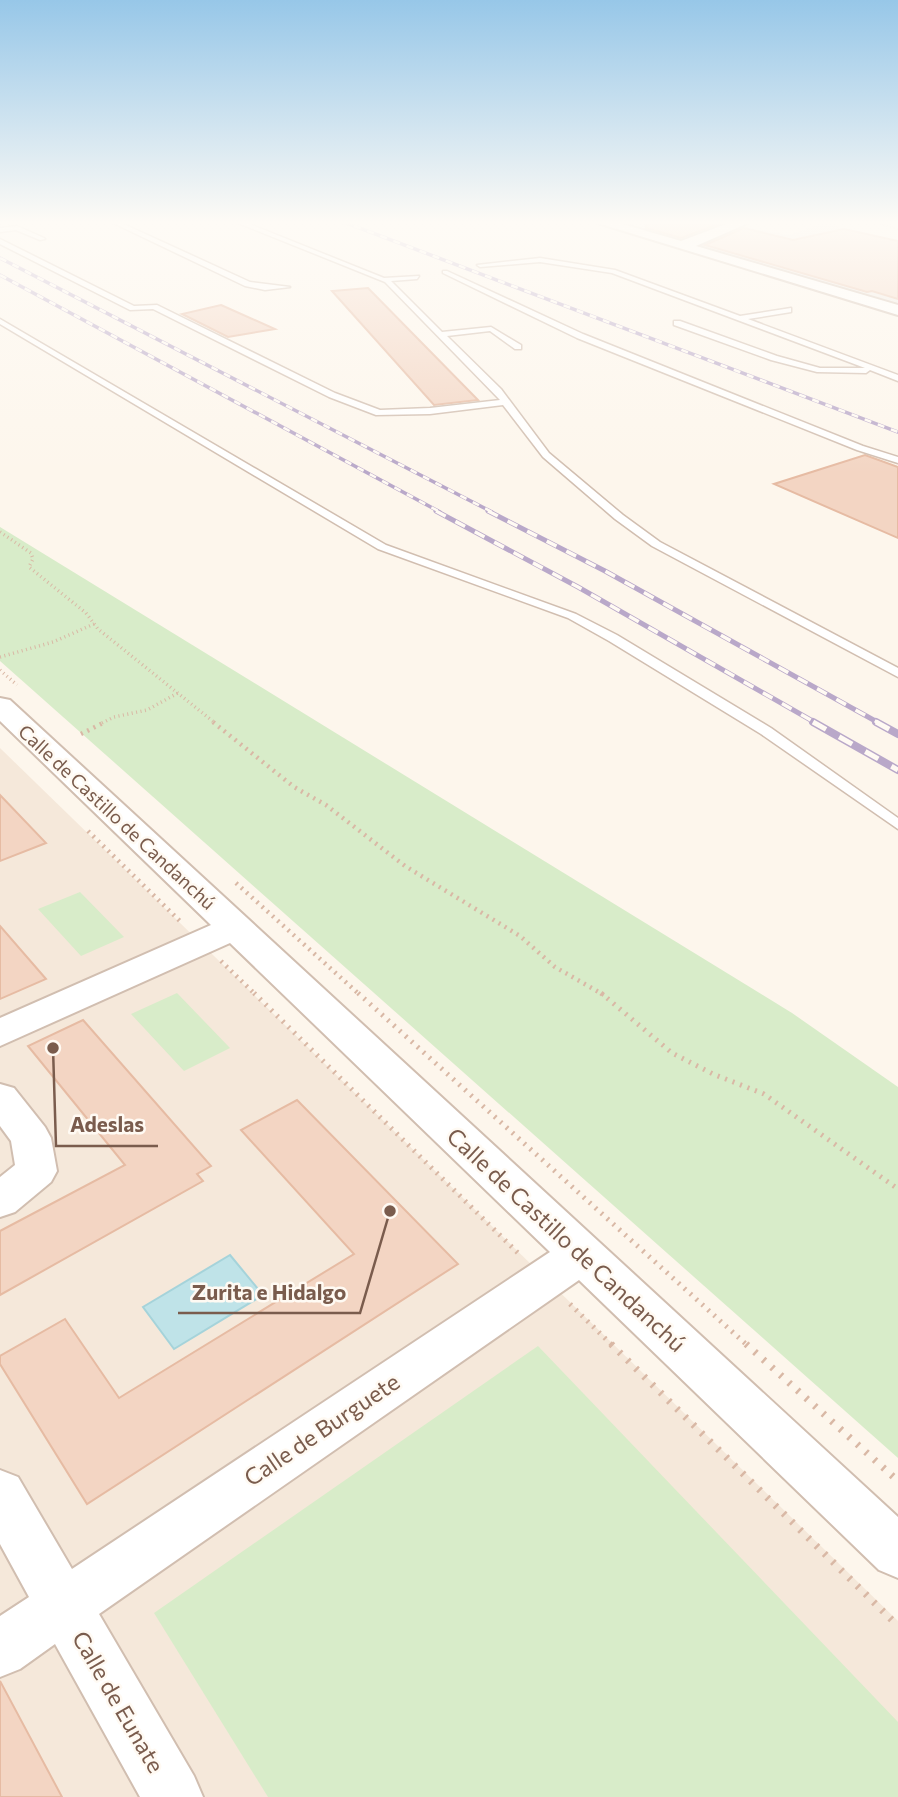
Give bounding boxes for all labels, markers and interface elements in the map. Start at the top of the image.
street label: Calle de Castillo de Candanchú [14,719,221,914]
callout: Adeslas [56,1104,158,1146]
text: Adeslas [70,1111,144,1136]
street label: Calle de Castillo de Candanchú [442,1121,692,1357]
callout: Zurita e Hidalgo [178,1271,360,1313]
text: Zurita e Hidalgo [192,1279,346,1304]
street label: Calle de Burguete [238,1367,404,1491]
street label: Calle de Eunate [67,1626,171,1777]

